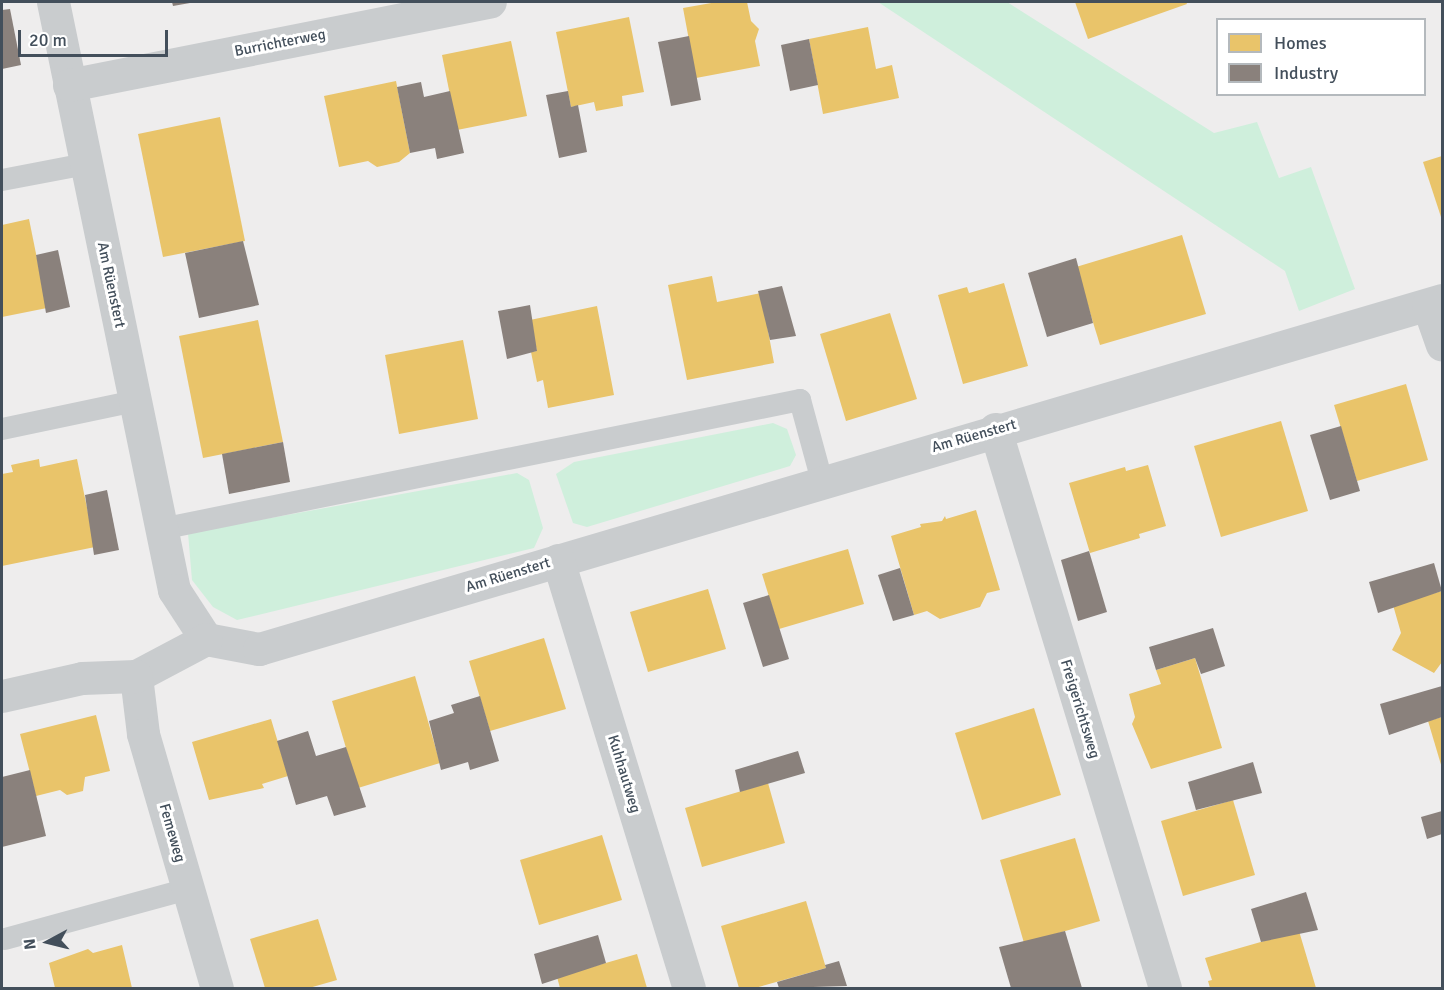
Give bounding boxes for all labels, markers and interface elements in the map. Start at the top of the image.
scale bar [21,18,171,56]
legend [1216,18,1426,96]
street label: Burrichterweg [233,25,327,61]
text: 20 m [29,29,67,51]
text: Homes [1274,32,1327,54]
text: Industry [1274,62,1338,84]
street label: Am Rüenstert [93,240,129,330]
street label: Am Rüenstert [930,415,1018,457]
street label: Am Rüenstert [464,554,552,596]
street label: Freigerichtsweg [1056,657,1104,761]
street label: Kuhhautweg [604,733,644,815]
street label: Femeweg [155,802,189,864]
north arrow [18,912,78,972]
text: N [20,937,41,951]

